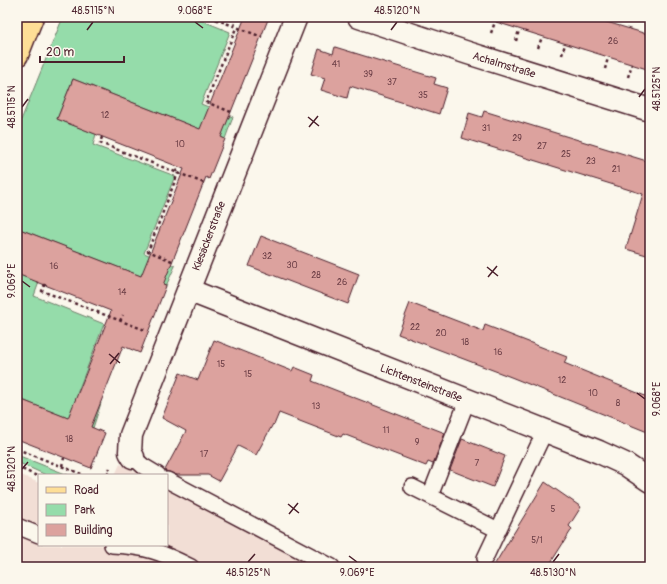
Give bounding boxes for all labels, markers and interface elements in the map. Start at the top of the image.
text: 48.5115°N [72,5,115,17]
text: 9.068°E [178,5,212,17]
text: 48.5120°N [374,5,420,17]
house number: 26 [608,36,618,47]
scale bar [40,38,124,64]
text: 20 m [46,45,75,60]
street label: Achalmstraße [471,49,538,81]
house number: 41 [332,59,340,70]
text: 48.5125°N [651,67,663,111]
house number: 39 [363,69,373,80]
house number: 37 [387,77,397,88]
text: 48.5115°N [6,85,18,128]
house number: 35 [418,90,428,101]
house number: 12 [101,110,109,121]
house number: 31 [482,123,490,134]
house number: 29 [512,133,522,144]
house number: 10 [175,139,185,150]
house number: 27 [537,141,547,152]
house number: 25 [561,149,571,160]
house number: 23 [586,156,596,167]
house number: 21 [612,164,620,175]
street label: Kiesäckerstraße [190,199,228,273]
house number: 32 [262,251,272,262]
house number: 30 [286,260,298,271]
house number: 16 [50,261,58,272]
text: 9.069°E [6,264,18,298]
house number: 28 [311,270,321,281]
house number: 26 [337,277,347,288]
house number: 14 [118,287,127,298]
house number: 22 [410,322,420,333]
house number: 20 [435,328,447,339]
house number: 18 [461,337,469,348]
house number: 16 [494,347,502,358]
house number: 15 [217,359,225,370]
street label: Lichtensteinstraße [378,361,464,405]
house number: 15 [244,369,252,380]
house number: 12 [558,375,566,386]
text: 9.068°E [651,382,663,416]
house number: 10 [588,388,598,399]
house number: 8 [616,398,621,409]
house number: 13 [312,401,320,412]
house number: 11 [382,425,390,436]
house number: 18 [65,434,73,445]
house number: 9 [415,437,420,448]
text: 48.5120°N [6,446,18,492]
house number: 17 [200,449,208,460]
house number: 7 [475,458,480,469]
legend [38,474,168,546]
text: Road [74,483,99,498]
text: Park [74,503,95,518]
house number: 5 [551,504,556,515]
text: Building [74,523,113,538]
house number: 5/1 [531,535,543,546]
text: 48.5125°N [226,567,270,579]
text: 9.069°E [340,567,374,579]
text: 48.5130°N [530,567,576,579]

